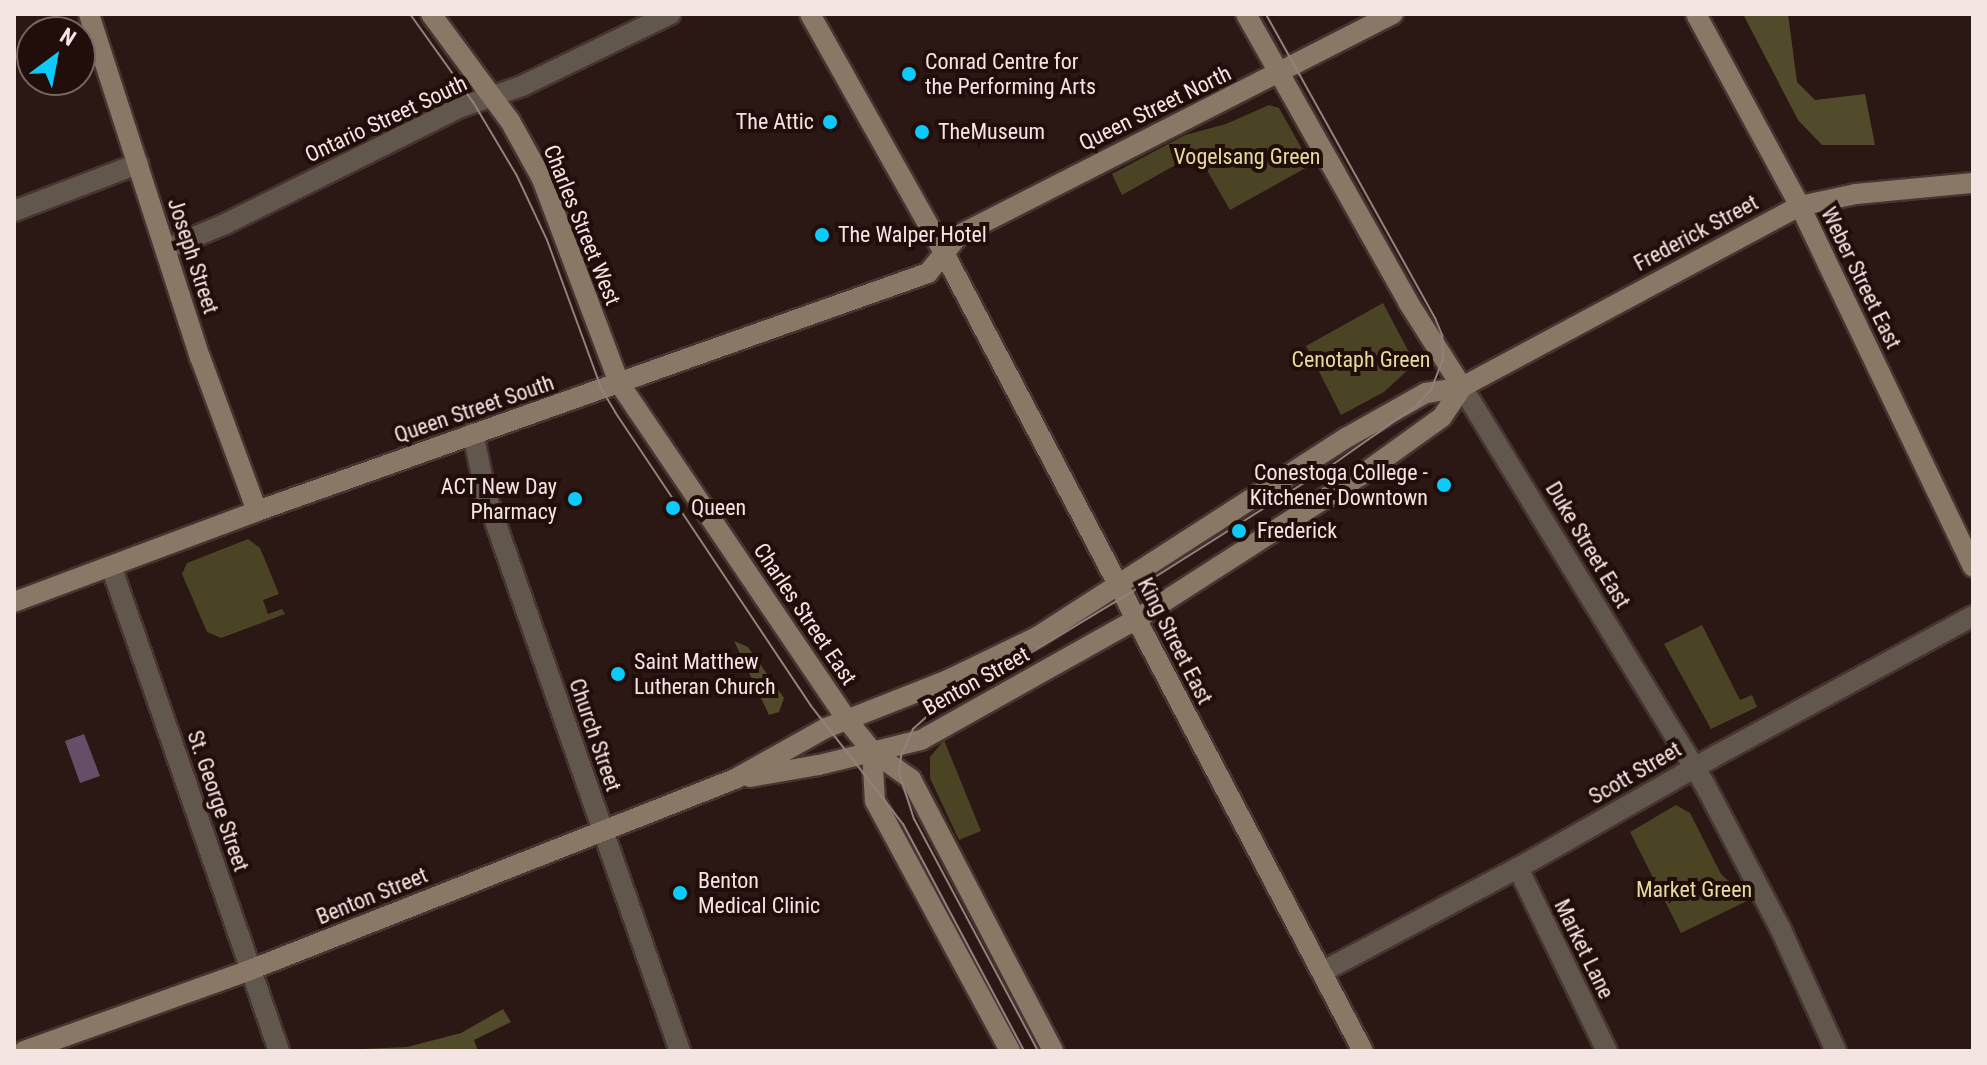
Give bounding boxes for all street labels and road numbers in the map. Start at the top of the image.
street label: Queen Street North [1075,60,1235,156]
street label: Ontario Street South [301,70,471,168]
street label: Charles Street West [538,141,626,309]
street label: Frederick Street [1629,189,1763,277]
street label: Joseph Street [162,195,224,317]
street label: Weber Street East [1815,203,1907,353]
street label: Queen Street South [391,369,557,449]
street label: Duke Street East [1540,477,1636,613]
street label: Charles Street East [748,538,862,690]
street label: King Street East [1132,573,1218,709]
street label: Benton Street [918,641,1034,721]
street label: Church Street [563,675,627,795]
street label: St. George Street [182,727,254,875]
street label: Scott Street [1584,736,1686,810]
street label: Benton Street [313,862,431,930]
street label: Market Lane [1549,895,1619,1003]

